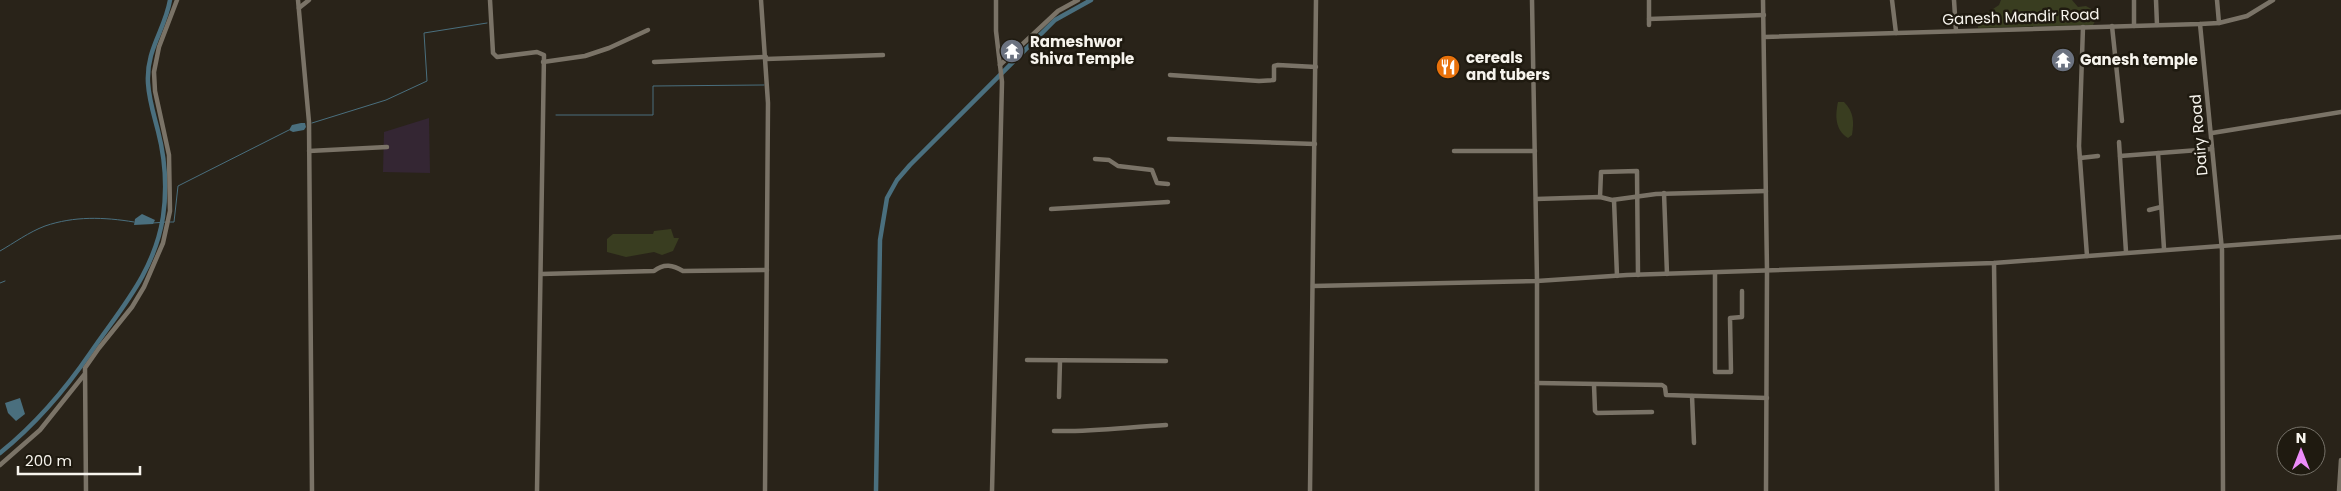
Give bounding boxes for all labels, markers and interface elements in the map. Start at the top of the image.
street label: Ganesh Mandir Road [1942,3,2100,30]
place label: Rameshwor Shiva Temple [1030,31,1134,69]
temple icon: Rameshwor Shiva Temple [999,38,1025,64]
place label: cereals and tubers [1466,47,1550,85]
temple icon: Ganesh temple [2050,47,2076,73]
place label: Ganesh temple [2080,49,2198,70]
restaurant icon: cereals and tubers [1435,54,1461,80]
street label: Dairy Road [2184,94,2213,177]
north arrow [2276,426,2326,476]
text: N [2296,428,2306,448]
scale bar [18,444,140,476]
text: 200 m [25,450,72,471]

